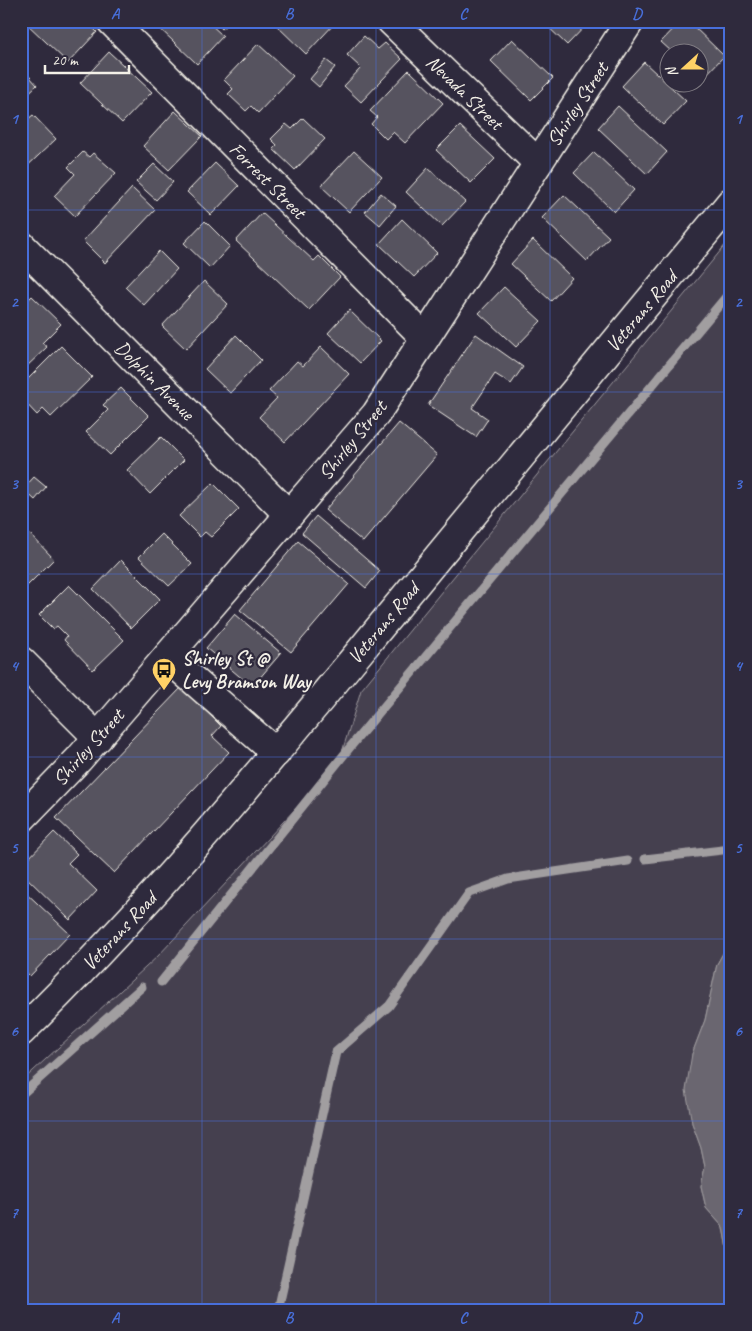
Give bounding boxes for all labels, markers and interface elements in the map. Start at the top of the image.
text: A [111,4,121,24]
text: B [285,4,295,24]
text: C [459,4,469,24]
text: D [632,4,643,24]
scale bar [45,42,129,74]
north arrow [660,42,710,92]
street label: Nevada Street [421,50,510,137]
text: 20 m [52,51,79,70]
street label: Shirley Street [541,56,615,151]
text: N [662,63,682,80]
text: 1 [10,109,19,129]
text: 1 [734,109,743,129]
street label: Forrest Street [224,137,313,226]
street label: Veterans Road [600,263,685,357]
text: 2 [10,292,19,312]
text: 2 [734,292,743,312]
street label: Dolphin Avenue [110,335,201,426]
street label: Shirley Street [313,394,394,485]
text: 3 [10,474,19,494]
text: 3 [734,474,743,494]
street label: Veterans Road [342,575,427,669]
place label: Shirley St @ Levy Bramson Way [182,646,313,695]
text: 4 [10,656,19,676]
text: 4 [734,656,743,676]
bus stop icon: Shirley St @ Levy Bramson Way [151,657,177,691]
street label: Shirley Street [47,702,131,791]
text: 5 [11,838,20,858]
text: 5 [735,838,744,858]
street label: Veterans Road [77,885,164,976]
text: 6 [10,1021,19,1041]
text: 6 [734,1021,743,1041]
text: 7 [10,1203,19,1223]
text: 7 [734,1203,743,1223]
text: A [111,1308,121,1328]
text: B [285,1308,295,1328]
text: C [459,1308,469,1328]
text: D [632,1308,643,1328]

